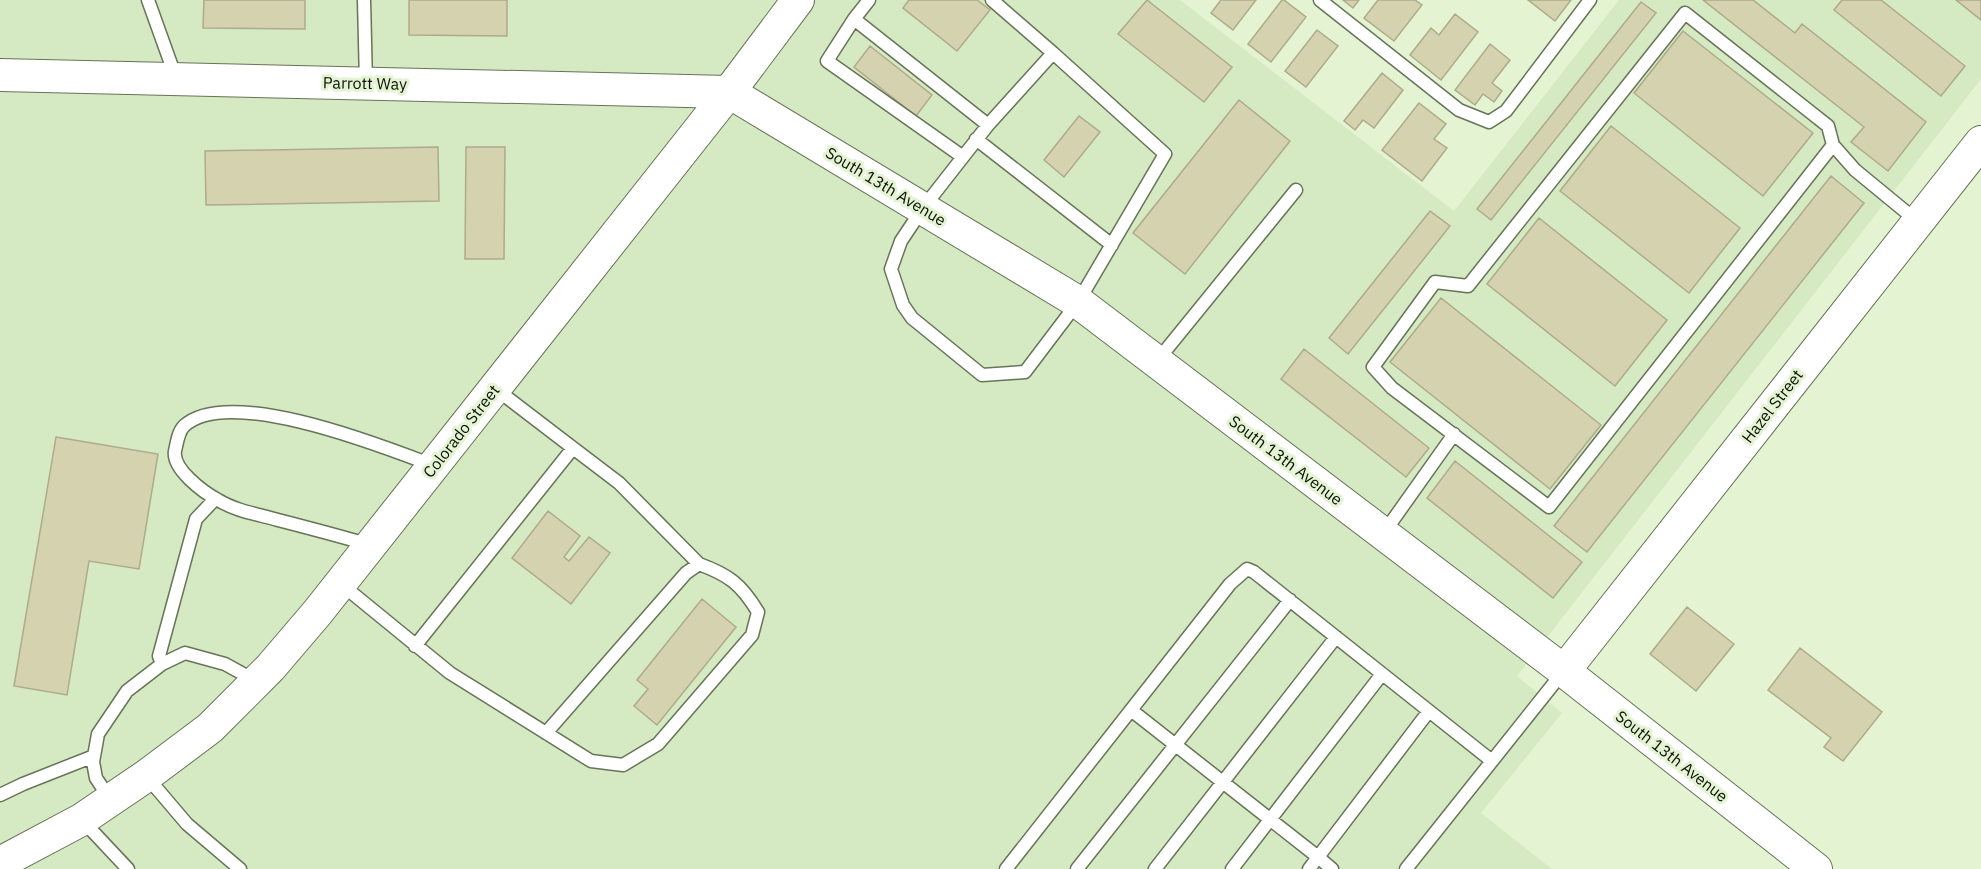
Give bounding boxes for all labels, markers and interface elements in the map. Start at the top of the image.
street label: Parrott Way [323,72,407,94]
street label: South 13th Avenue [822,142,950,230]
street label: Hazel Street [1737,365,1807,447]
street label: Colorado Street [418,381,504,481]
street label: South 13th Avenue [1225,411,1347,509]
street label: South 13th Avenue [1612,706,1732,806]

